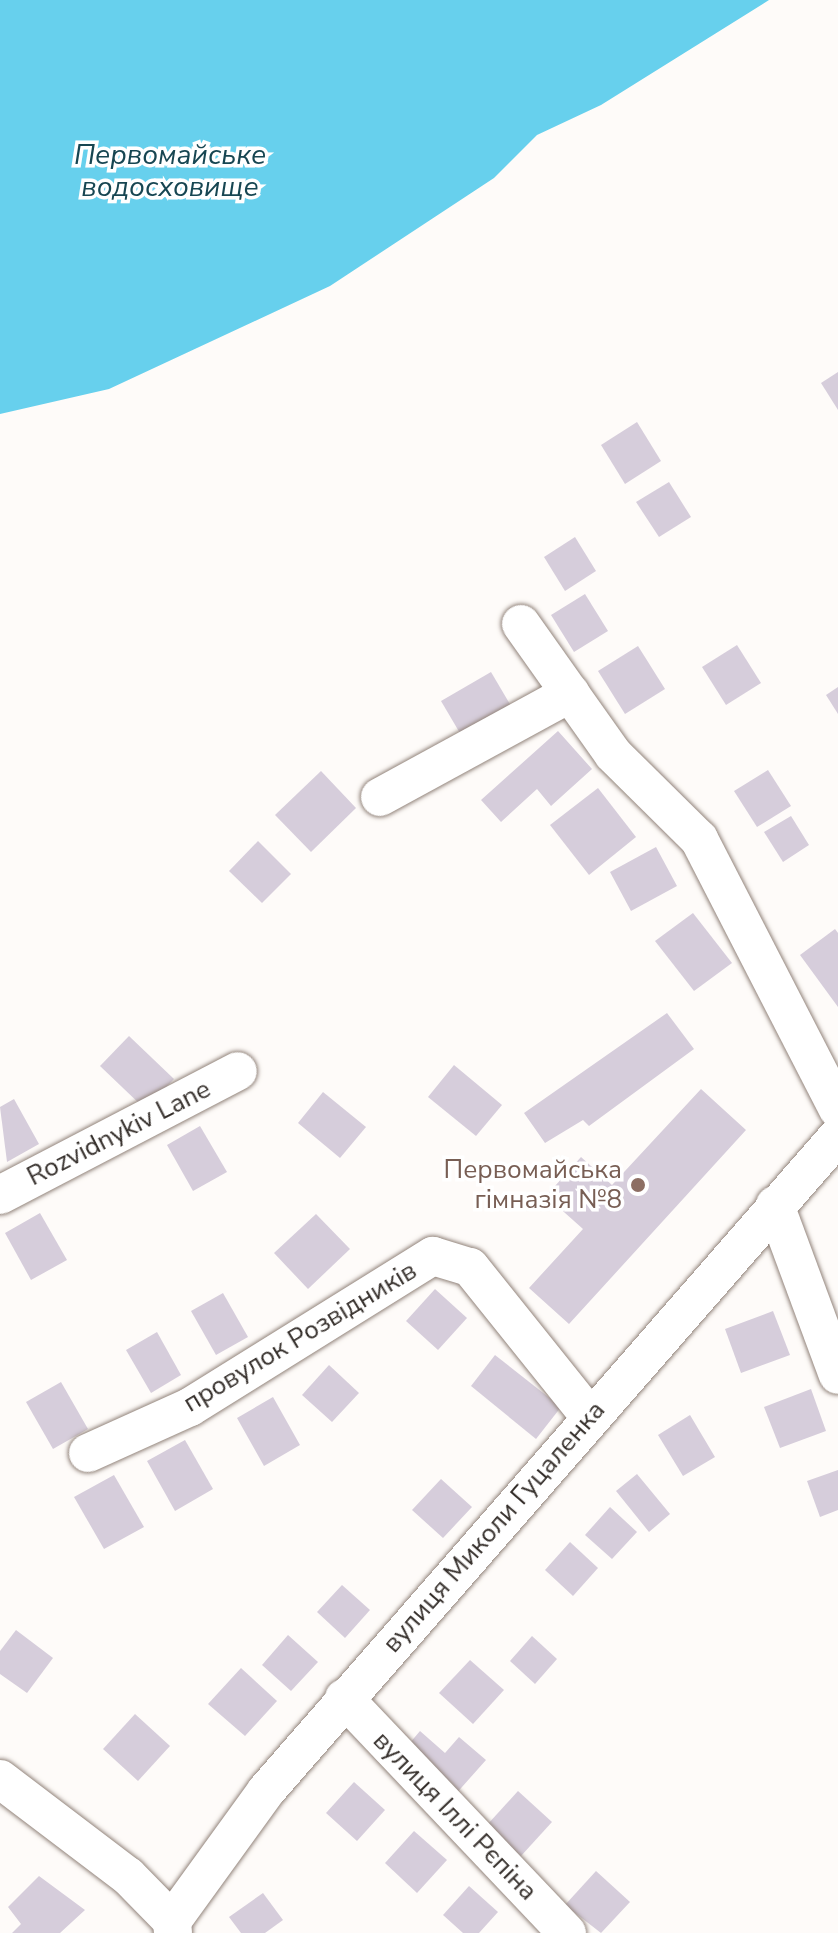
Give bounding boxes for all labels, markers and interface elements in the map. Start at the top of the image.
water label: Первомайське водосховище [74,138,266,204]
street label: Rozvidnykiv Lane [22,1073,216,1193]
place label: Первомайська гімназія №8 [444,1154,622,1216]
marker: Первомайська гімназія №8 [629,1176,647,1194]
street label: провулок Розвідників [178,1255,422,1419]
street label: вулиця Миколи Гуцаленка [376,1395,612,1659]
street label: вулиця Іллі Рєпіна [367,1725,543,1907]

